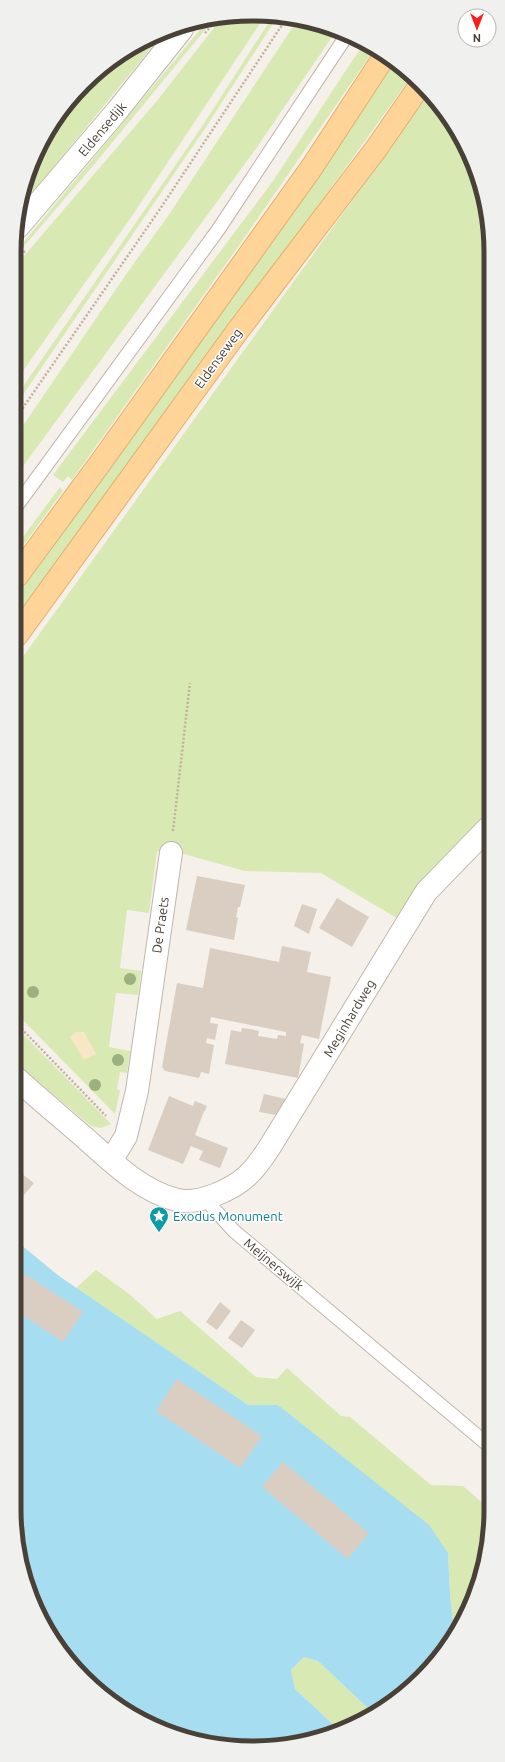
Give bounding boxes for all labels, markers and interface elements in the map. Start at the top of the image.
north arrow [457,8,497,48]
text: N [473,32,481,44]
street label: Eldensedijk [75,99,129,159]
street label: Eldenseweg [192,325,244,391]
street label: De Praets [149,896,171,954]
street label: Meginhardweg [320,977,378,1059]
place icon: Exodus Monument [148,1205,170,1233]
place label: Exodus Monument [173,1209,283,1223]
street label: Meijnerswijk [242,1235,307,1293]

